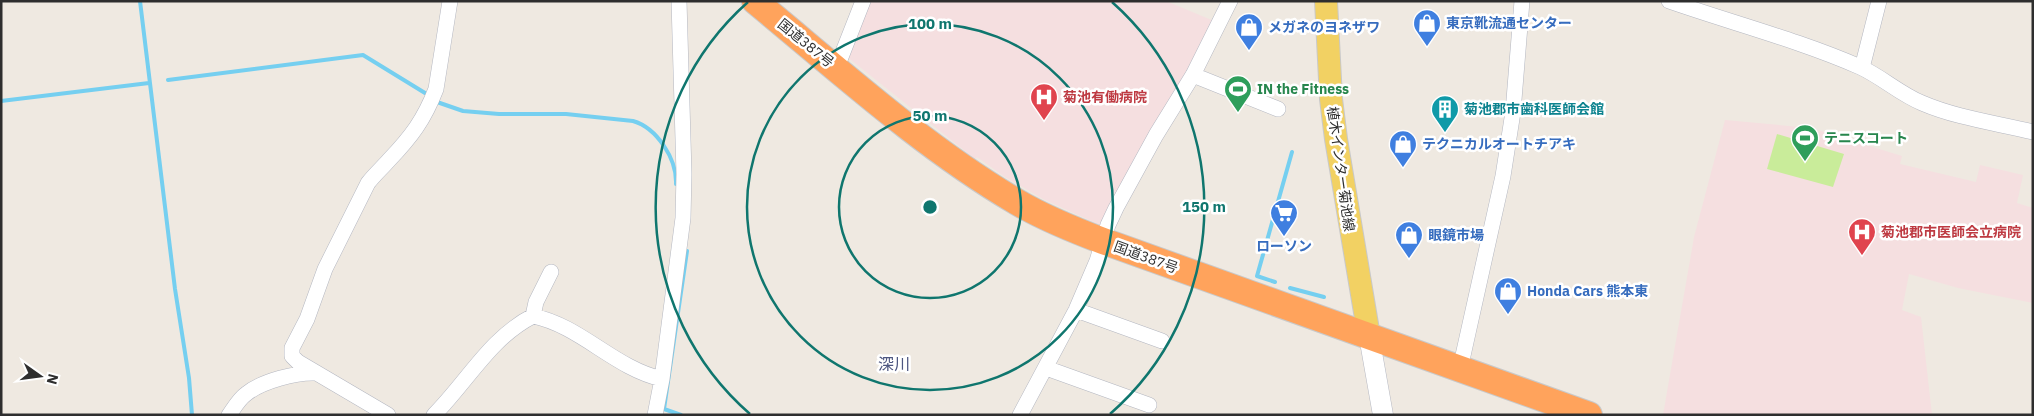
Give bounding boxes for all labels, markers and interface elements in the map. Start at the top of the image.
shop icon: 東京靴流通センター [1412,8,1442,47]
shop icon: メガネのヨネザワ [1234,12,1264,51]
text: 100 m [908,14,952,33]
place label: 東京靴流通センター [1446,14,1572,32]
street label: 国道387号 [774,15,838,71]
place label: メガネのヨネザワ [1268,18,1380,36]
sports icon: IN the Fitness [1223,74,1253,113]
place label: IN the Fitness [1257,80,1349,98]
hospital icon: 菊池有働病院 [1029,82,1059,121]
place label: 菊池有働病院 [1063,88,1147,106]
building icon: 菊池郡市歯科医師会館 [1430,94,1460,133]
place label: 菊池郡市歯科医師会館 [1464,100,1604,118]
street label: 植木インター菊池線 [1323,105,1359,233]
text: 50 m [913,106,947,125]
sports icon: テニスコート [1790,123,1820,162]
shop icon: テクニカルオートチアキ [1388,129,1418,168]
place label: テニスコート [1824,129,1908,147]
place label: テクニカルオートチアキ [1422,135,1576,153]
text: 150 m [1182,197,1226,216]
centre of rings [921,198,939,216]
supermarket icon: ローソン [1269,198,1299,237]
hospital icon: 菊池郡市医師会立病院 [1847,217,1877,256]
shop icon: 眼鏡市場 [1394,220,1424,259]
place label: 菊池郡市医師会立病院 [1881,223,2021,241]
place label: 眼鏡市場 [1428,226,1484,244]
street label: 国道387号 [1111,237,1181,277]
place label: ローソン [1256,237,1312,255]
shop icon: Honda Cars 熊本東 [1493,276,1523,315]
place label: Honda Cars 熊本東 [1527,282,1648,300]
north arrow [15,351,65,401]
district label: 深川 [878,354,910,374]
text: N [43,372,63,386]

